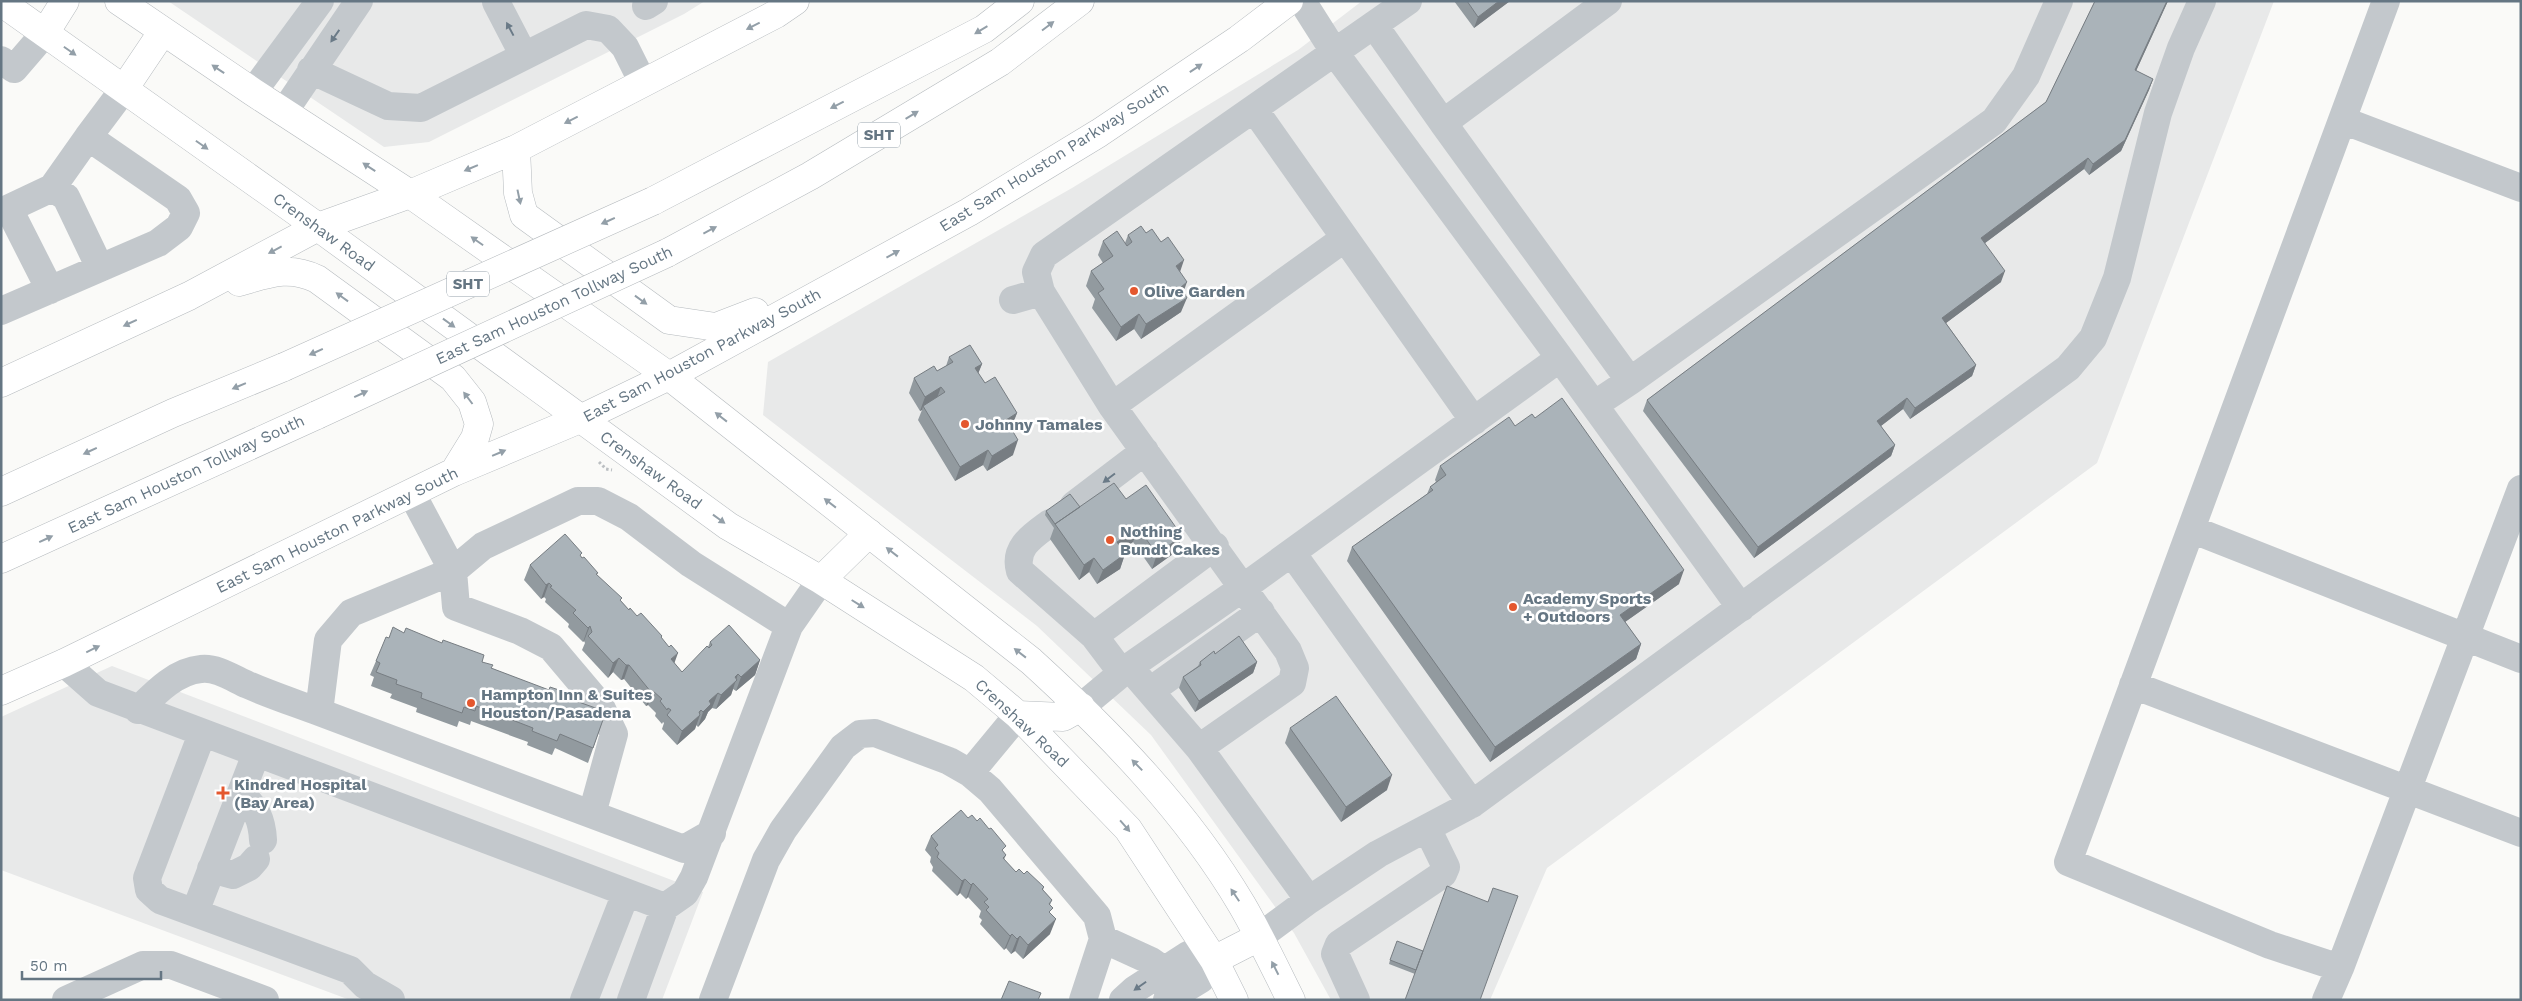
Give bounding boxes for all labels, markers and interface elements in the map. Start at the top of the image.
one-way arrow [1041,20,1054,31]
one-way arrow [506,21,514,36]
one-way arrow [746,22,761,30]
one-way arrow [974,26,987,35]
one-way arrow [330,29,340,43]
one-way arrow [63,46,76,56]
one-way arrow [1189,63,1203,73]
one-way arrow [212,64,225,74]
street label: East Sam Houston Parkway South [936,78,1172,236]
one-way arrow [830,101,844,109]
one-way arrow [906,110,919,119]
one-way arrow [564,116,578,124]
road number: SHT [858,122,900,148]
one-way arrow [195,140,209,150]
one-way arrow [363,162,376,172]
one-way arrow [464,164,478,172]
street label: Crenshaw Road [269,189,379,275]
one-way arrow [516,190,524,206]
one-way arrow [601,218,615,226]
one-way arrow [703,226,717,234]
one-way arrow [470,236,484,246]
street label: East Sam Houston Tollway South [433,242,675,368]
one-way arrow [268,246,282,254]
one-way arrow [886,250,901,258]
road number: SHT [447,272,489,296]
place label: Olive Garden [1144,282,1245,301]
street label: East Sam Houston Parkway South [580,284,824,426]
marker: Olive Garden [1128,285,1140,297]
one-way arrow [335,292,349,302]
one-way arrow [634,294,647,304]
one-way arrow [442,318,456,328]
one-way arrow [123,319,137,327]
one-way arrow [309,349,323,357]
one-way arrow [232,382,246,390]
one-way arrow [354,390,368,398]
one-way arrow [463,391,473,405]
street label: East Sam Houston Tollway South [65,411,307,537]
one-way arrow [714,411,727,422]
place label: Johnny Tamales [975,415,1103,434]
marker: Johnny Tamales [959,418,971,430]
street label: Crenshaw Road [596,427,706,513]
one-way arrow [83,448,97,456]
one-way arrow [492,449,506,457]
street label: East Sam Houston Parkway South [213,463,461,597]
one-way arrow [1102,473,1116,483]
one-way arrow [824,497,837,508]
one-way arrow [712,514,726,524]
place label: Nothing Bundt Cakes [1120,522,1220,559]
marker: Nothing Bundt Cakes [1104,534,1116,546]
one-way arrow [38,535,53,543]
one-way arrow [886,546,899,557]
place label: Academy Sports + Outdoors [1523,589,1652,626]
one-way arrow [851,599,864,609]
marker: Academy Sports + Outdoors [1507,601,1519,613]
one-way arrow [86,645,101,653]
one-way arrow [1014,647,1027,658]
street label: Crenshaw Road [971,675,1073,771]
place label: Hampton Inn & Suites Houston/Pasadena [481,685,653,722]
marker: Hampton Inn & Suites Houston/Pasadena [465,697,477,709]
one-way arrow [1131,760,1143,772]
place label: Kindred Hospital (Bay Area) [234,775,367,812]
marker: Kindred Hospital (Bay Area) [216,786,230,800]
one-way arrow [1119,820,1131,832]
one-way arrow [1230,888,1240,901]
scale bar [22,948,161,980]
text: 50 m [30,957,67,975]
one-way arrow [1271,961,1279,976]
one-way arrow [1133,981,1147,991]

